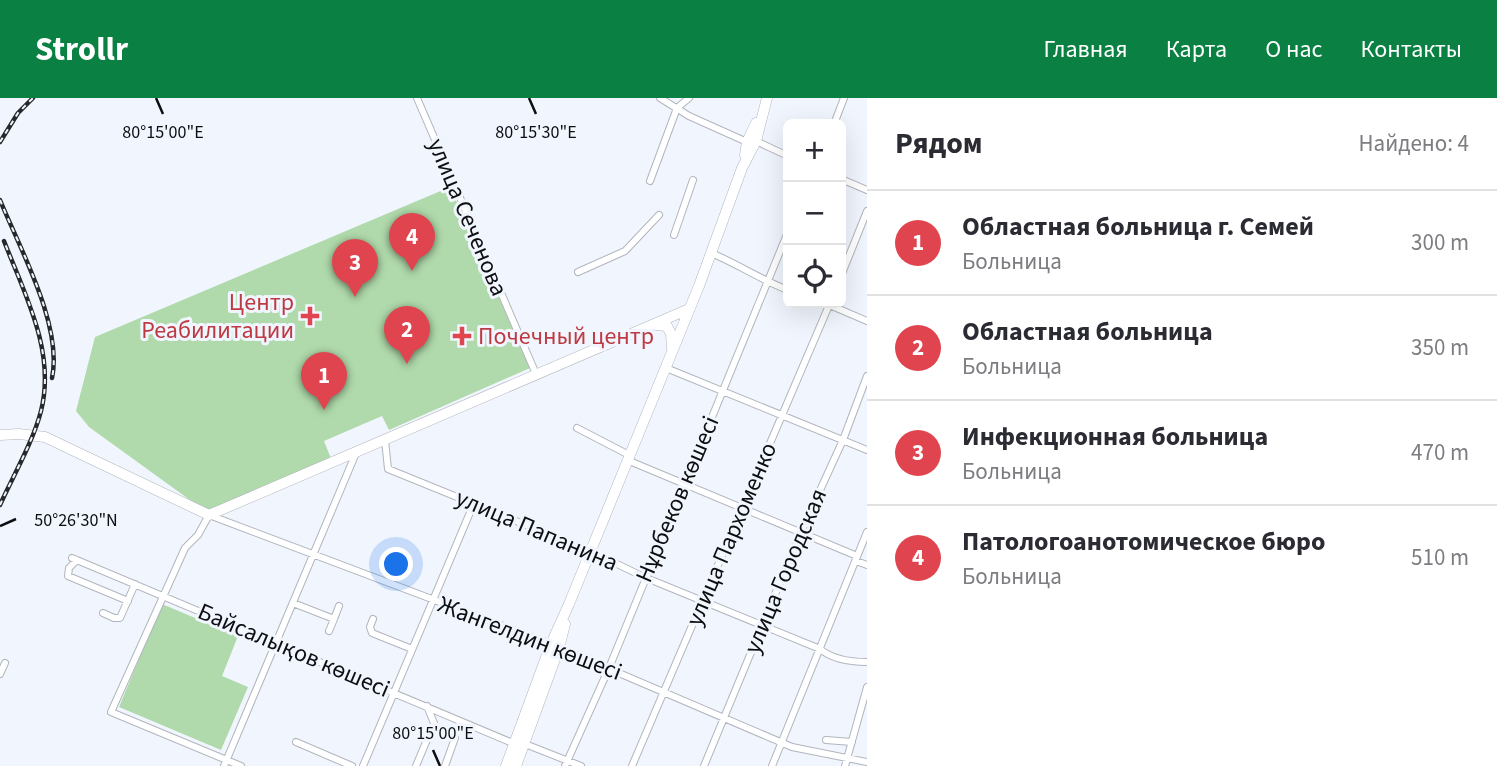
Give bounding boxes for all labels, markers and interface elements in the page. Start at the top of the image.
text: Strollr [35,26,128,73]
text: Главная [1043,32,1128,67]
text: Карта [1166,32,1227,67]
text: О нас [1265,32,1322,67]
text: Контакты [1360,32,1462,67]
map controls [783,119,846,308]
button: + [783,119,846,182]
text: 80°15'00"E [122,120,204,145]
text: 80°15'30"E [495,120,577,145]
text: Рядом [895,122,983,165]
text: Найдено: 4 [1359,127,1469,160]
street label: улица Сеченова [419,133,517,301]
button: − [783,182,846,245]
text: Областная больница г. Семей [962,208,1314,245]
pin: 4 [389,213,435,271]
text: 1 [912,226,924,259]
text: 300 m [1411,226,1469,259]
pin: 3 [332,239,378,297]
button: locate [783,245,846,308]
text: Больница [962,245,1062,278]
place label: Центр Реабилитации [141,285,294,348]
marker: Центр Реабилитации [300,306,320,326]
pin: 2 [384,306,430,364]
text: Областная больница [962,313,1213,350]
place label: Почечный центр [478,319,654,354]
marker: Почечный центр [452,326,472,346]
text: 2 [912,331,924,364]
text: 350 m [1411,331,1469,364]
text: Больница [962,350,1062,383]
pin: 1 [301,352,347,410]
street label: Нұрбеков көшесі [627,411,728,588]
text: Инфекционная больница [962,418,1268,455]
text: 3 [912,436,924,469]
text: 470 m [1411,436,1469,469]
street label: улица Пархоменко [677,437,786,631]
text: Больница [962,455,1062,488]
street label: улица Папанина [450,480,623,580]
street label: улица Городская [735,483,836,659]
text: 50°26'30"N [34,508,118,533]
text: Патологоанотомическое бюро [962,523,1325,560]
text: 4 [912,541,924,574]
text: 510 m [1411,541,1469,574]
your location [379,547,413,581]
text: Больница [962,560,1062,593]
street label: Жангелдин көшесі [433,587,627,690]
street label: Байсалықов көшесі [192,594,395,707]
text: 80°15'00"E [392,721,474,746]

